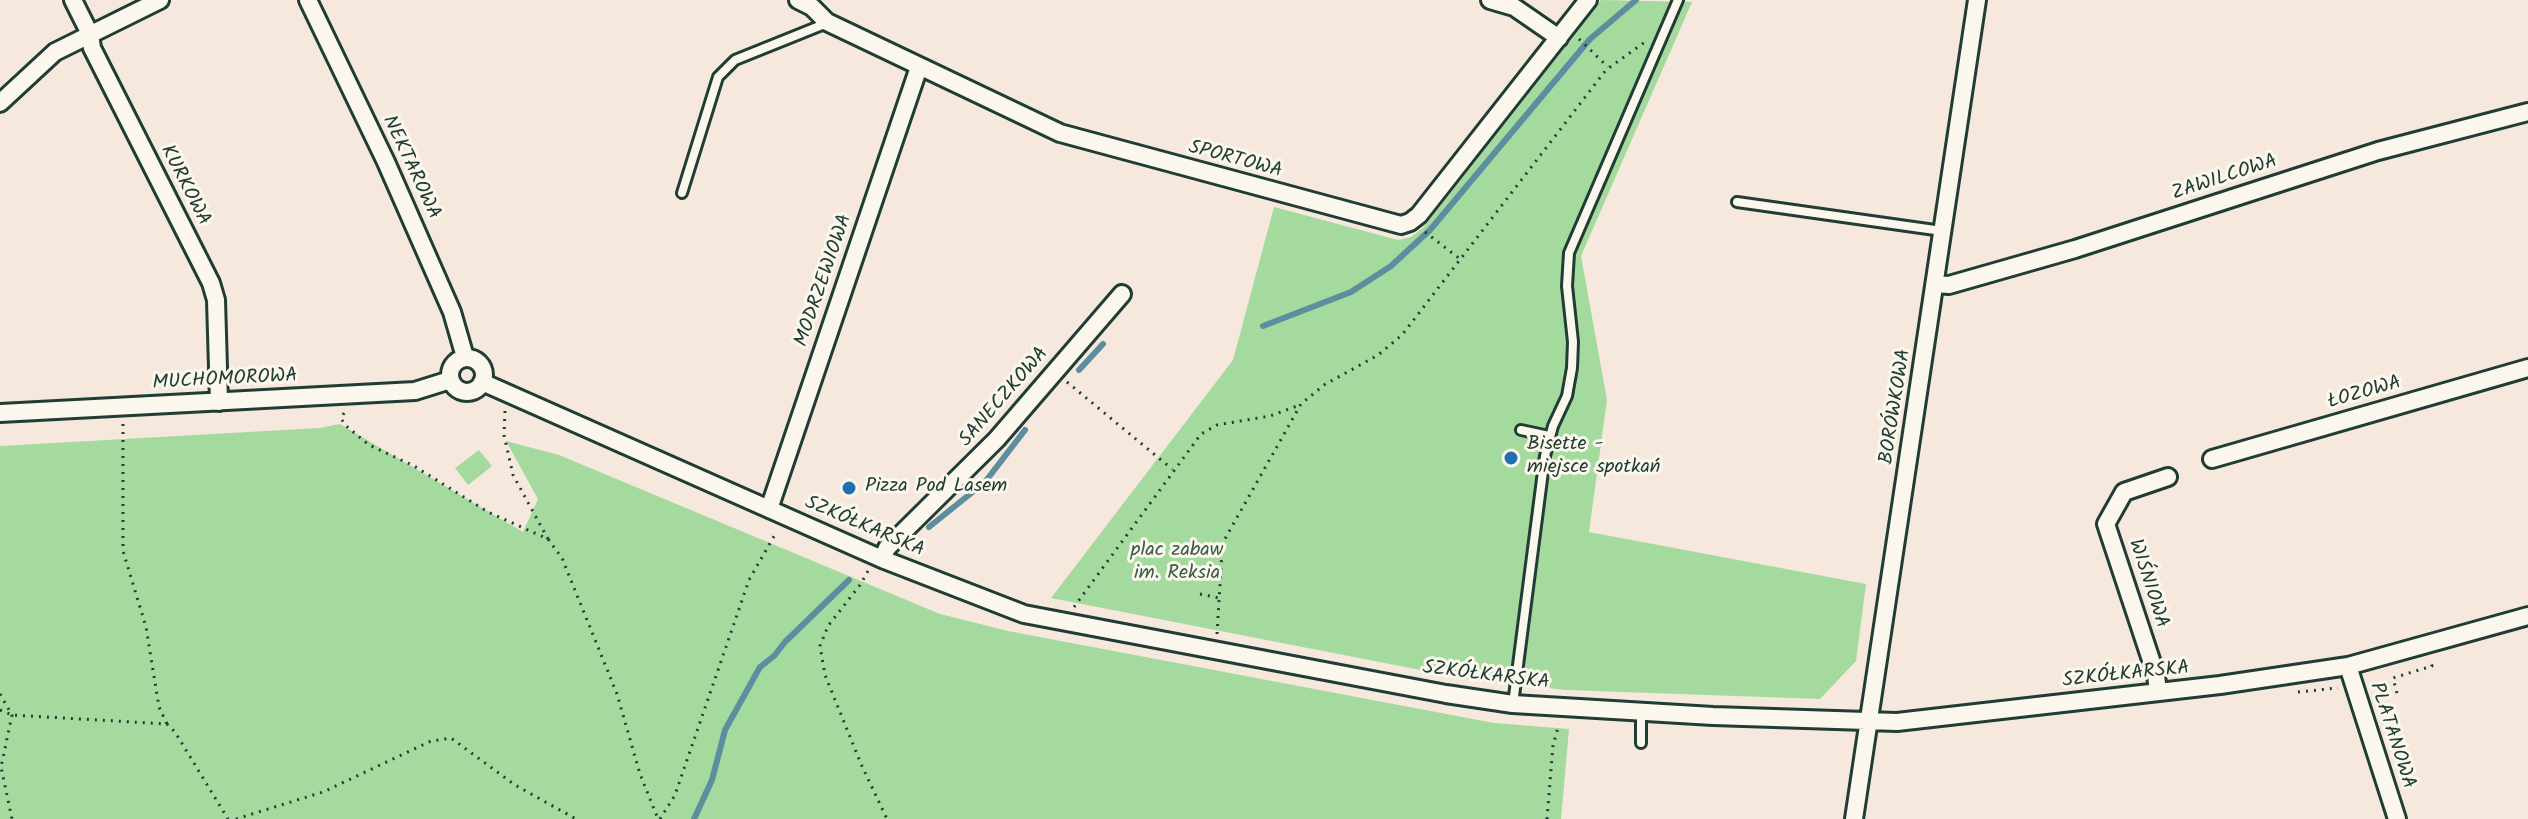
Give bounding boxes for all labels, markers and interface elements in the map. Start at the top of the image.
street label: NEKTAROWA [376,112,444,224]
street label: SPORTOWA [1185,137,1285,185]
street label: KURKOWA [153,142,215,230]
street label: ZAWILCOWA [2169,151,2281,207]
street label: MODRZEWIOWA [791,212,859,350]
street label: SANECZKOWA [955,343,1055,453]
street label: BORÓWKOWA [1876,348,1918,466]
street label: MUCHOMOROWA [152,365,298,397]
street label: ŁOZOWA [2326,372,2404,416]
place label: Bisette - miejsce spotkań [1527,434,1660,481]
marker: Bisette - miejsce spotkań [1502,449,1520,467]
place label: Pizza Pod Lasem [865,476,1007,500]
marker: Pizza Pod Lasem [840,479,858,497]
street label: SZKÓŁKARSKA [801,492,927,564]
street label: WIŚNIOWA [2121,536,2173,632]
park label: plac zabaw im. Reksia [1131,540,1223,587]
street label: SZKÓŁKARSKA [1421,657,1551,697]
street label: SZKÓŁKARSKA [2061,657,2191,695]
street label: PLATANOWA [2363,680,2419,792]

